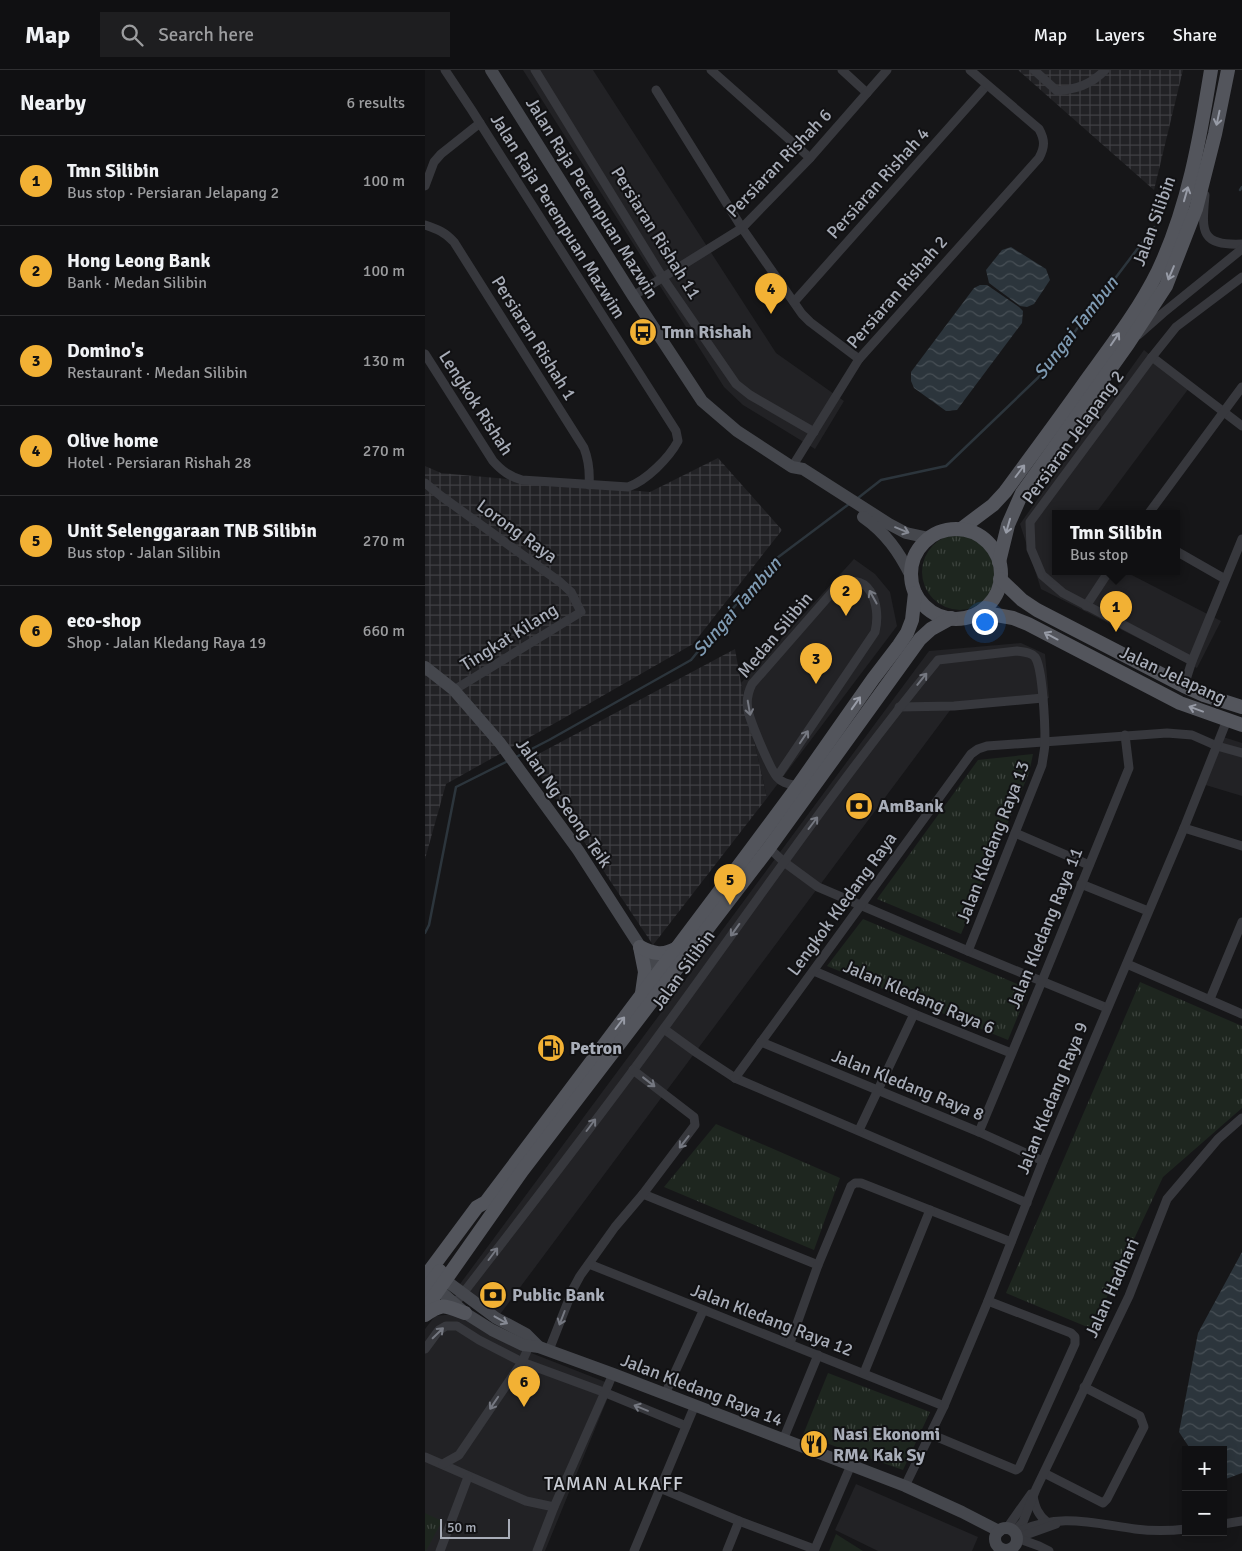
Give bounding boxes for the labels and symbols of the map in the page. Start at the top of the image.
street label: Jalan Raja Perempuan Mazwin [521,93,663,303]
street label: Persiaran Rishah 6 [722,104,836,222]
street label: Jalan Raja Perempuan Mazwim [486,109,630,323]
one-way arrow [1213,109,1223,125]
street label: Persiaran Rishah 4 [822,122,934,243]
street label: Persiaran Rishah 11 [606,163,706,303]
street label: Jalan Silibin [1128,173,1180,269]
one-way arrow [1182,186,1192,202]
street label: Persiaran Rishah 2 [842,231,952,353]
one-way arrow [1166,265,1176,280]
water label: Sungai Tambun [1028,271,1124,384]
street label: Persiaran Rishah 1 [487,272,581,404]
pin: 4 [755,273,787,314]
bus stop icon: Tmn Rishah [628,317,658,347]
place label: Tmn Rishah [662,321,752,343]
one-way arrow [1111,333,1121,347]
street label: Lengkok Rishah [434,346,518,460]
street label: Persiaran Jelapang 2 [1017,366,1129,508]
one-way arrow [1015,465,1026,478]
street label: Lorong Raya [472,494,562,568]
one-way arrow [1003,518,1013,534]
one-way arrow [894,526,909,536]
water label: Sungai Tambun [687,552,787,662]
pin: 2 [830,575,862,616]
street label: Medan Silibin [733,588,817,682]
one-way arrow [868,590,878,605]
pin: 1 [1100,591,1132,632]
street label: Tingkat Kilang [456,598,562,676]
your location [972,609,998,635]
one-way arrow [1044,631,1059,640]
street label: Jalan Jelapang [1116,641,1230,709]
pin: 3 [800,643,832,684]
one-way arrow [916,673,927,686]
one-way arrow [851,696,861,710]
one-way arrow [744,700,754,716]
one-way arrow [1189,704,1204,713]
one-way arrow [799,730,809,744]
street label: Jalan Ng Seong Teik [511,734,617,872]
street label: Jalan Kledang Raya 13 [952,758,1034,926]
bank icon: AmBank [844,791,874,821]
place label: AmBank [878,795,944,817]
one-way arrow [808,817,819,830]
street label: Lengkok Kledang Raya [783,828,901,980]
street label: Jalan Kledang Raya 11 [1003,844,1087,1012]
pin: 5 [714,864,746,905]
one-way arrow [730,923,740,937]
street label: Jalan Silibin [646,925,720,1015]
street label: Jalan Kledang Raya 6 [840,955,998,1039]
one-way arrow [615,1017,626,1030]
street label: Jalan Kledang Raya 9 [1011,1019,1093,1177]
fuel station icon: Petron [536,1033,566,1063]
place label: Petron [570,1037,622,1059]
street label: Jalan Kledang Raya 8 [829,1044,987,1126]
one-way arrow [642,1077,656,1087]
one-way arrow [586,1119,597,1132]
one-way arrow [678,1135,689,1148]
street label: Jalan Hadhari [1080,1235,1144,1341]
one-way arrow [488,1247,498,1261]
street label: Jalan Kledang Raya 12 [688,1279,856,1361]
bank icon: Public Bank [478,1280,508,1310]
place label: Public Bank [512,1284,605,1306]
one-way arrow [556,1310,566,1325]
one-way arrow [493,1316,508,1326]
one-way arrow [432,1327,445,1339]
street label: Jalan Kledang Raya 14 [618,1349,787,1431]
pin: 6 [508,1366,540,1407]
one-way arrow [489,1396,500,1410]
one-way arrow [634,1402,649,1412]
place label: Nasi Ekonomi RM4 Kak Sy [833,1423,940,1466]
restaurant icon: Nasi Ekonomi RM4 Kak Sy [799,1429,829,1459]
district label: TAMAN ALKAFF [544,1472,684,1496]
scale bar [440,1516,510,1539]

